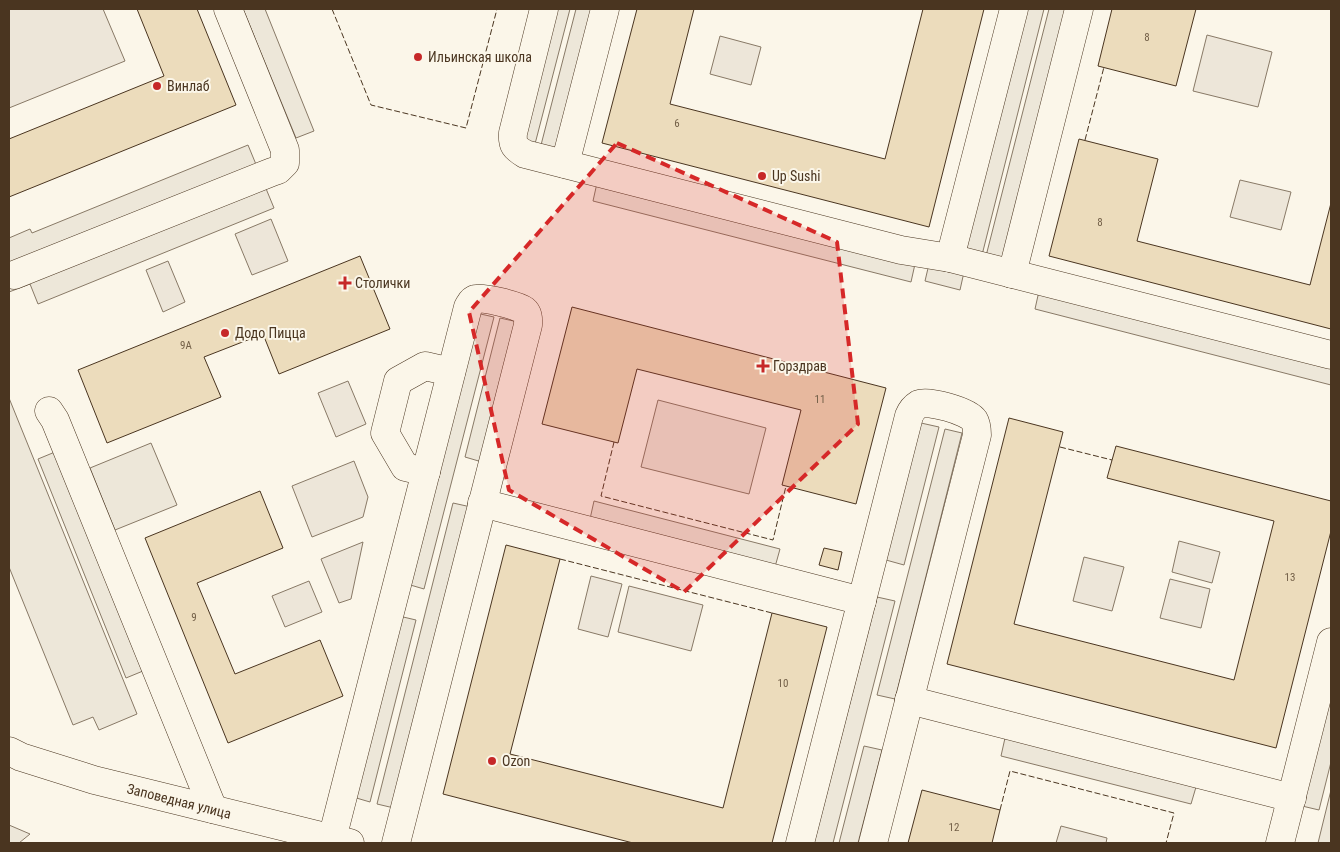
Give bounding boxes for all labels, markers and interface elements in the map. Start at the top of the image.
house number: 8 [1144,31,1150,44]
place label: Ильинская школа [428,49,532,65]
marker: Ильинская школа [412,51,424,63]
place label: Винлаб [167,78,210,94]
marker: Винлаб [151,80,163,92]
house number: 6 [674,117,680,130]
place label: Up Sushi [772,168,820,184]
marker: Up Sushi [756,170,768,182]
house number: 8 [1097,216,1103,229]
place label: Столички [355,275,410,291]
marker: Столички [339,277,351,289]
place label: Додо Пицца [235,325,306,341]
marker: Додо Пицца [219,327,231,339]
house number: 9А [180,339,193,352]
place label: Горздрав [773,358,827,374]
marker: Горздрав [757,360,769,372]
house number: 11 [815,393,825,406]
house number: 13 [1285,571,1295,584]
house number: 9 [191,611,197,624]
house number: 10 [778,677,788,690]
place label: Ozon [502,753,530,769]
marker: Ozon [486,755,498,767]
street label: Заповедная улица [125,780,233,822]
house number: 12 [949,821,959,834]

